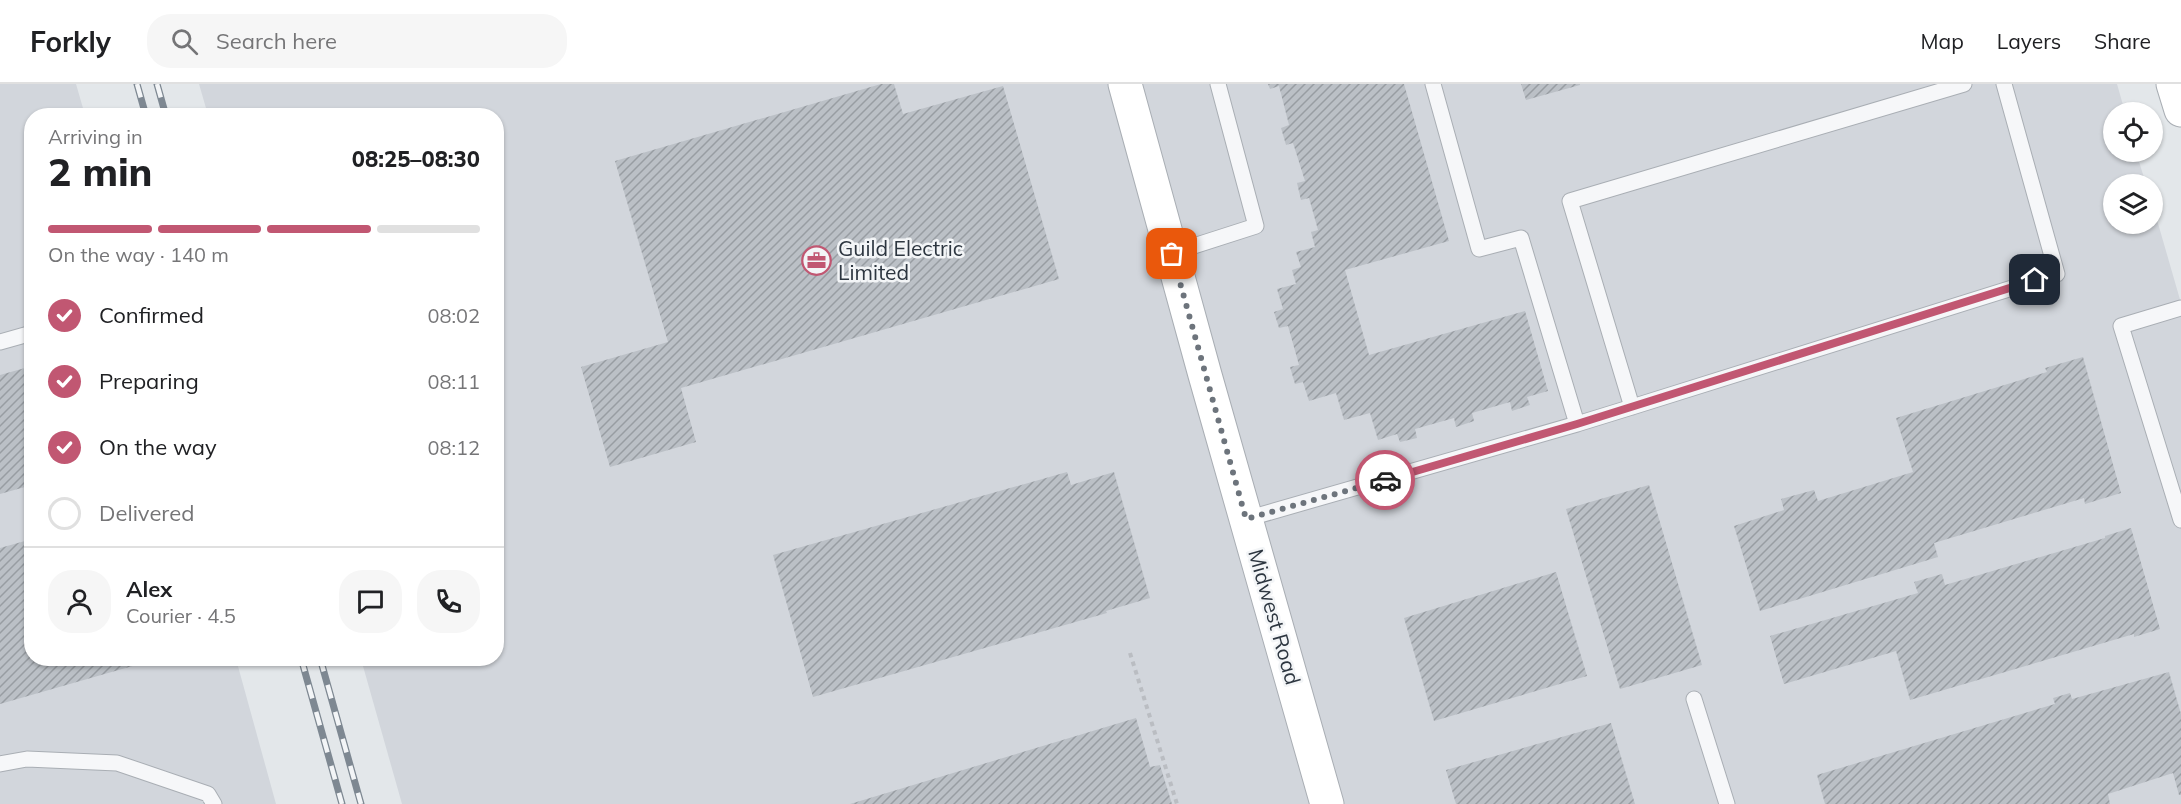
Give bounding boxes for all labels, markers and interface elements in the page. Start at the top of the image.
search box [147,14,567,68]
text: Forkly [30,24,111,59]
icon: search [168,25,201,58]
text: Search here [216,27,337,55]
text: Map [1921,28,1964,54]
text: Layers [1997,28,2061,54]
text: Share [2094,28,2151,54]
map controls [2103,102,2163,234]
button: locate [2103,102,2163,162]
text: Arriving in [48,124,143,149]
text: 08:25–08:30 [352,145,480,173]
text: 2 min [48,147,153,196]
button: layers [2103,174,2163,234]
pin [1146,228,1197,279]
place label: Guild Electric Limited [838,235,963,285]
icon: bag [1155,237,1188,270]
text: On the way · 140 m [48,242,229,267]
office icon: Guild Electric Limited [801,245,833,277]
pin [2009,254,2060,305]
icon: home [2018,263,2051,296]
icon: check [48,299,81,332]
text: Confirmed [99,301,204,329]
text: 08:02 [427,303,480,328]
icon: check [48,365,81,398]
text: Preparing [99,367,199,395]
text: 08:11 [427,369,480,394]
icon: check [48,431,81,464]
text: On the way [99,433,217,461]
text: 08:12 [427,435,480,460]
courier [1355,450,1415,510]
icon: car [1369,464,1402,497]
text: Delivered [99,499,194,527]
street label: Midwest Road [1243,546,1307,687]
button: person [48,570,111,633]
button: chat [339,570,402,633]
button: phone [417,570,480,633]
text: Alex [126,575,172,603]
text: Courier · 4.5 [126,603,236,628]

